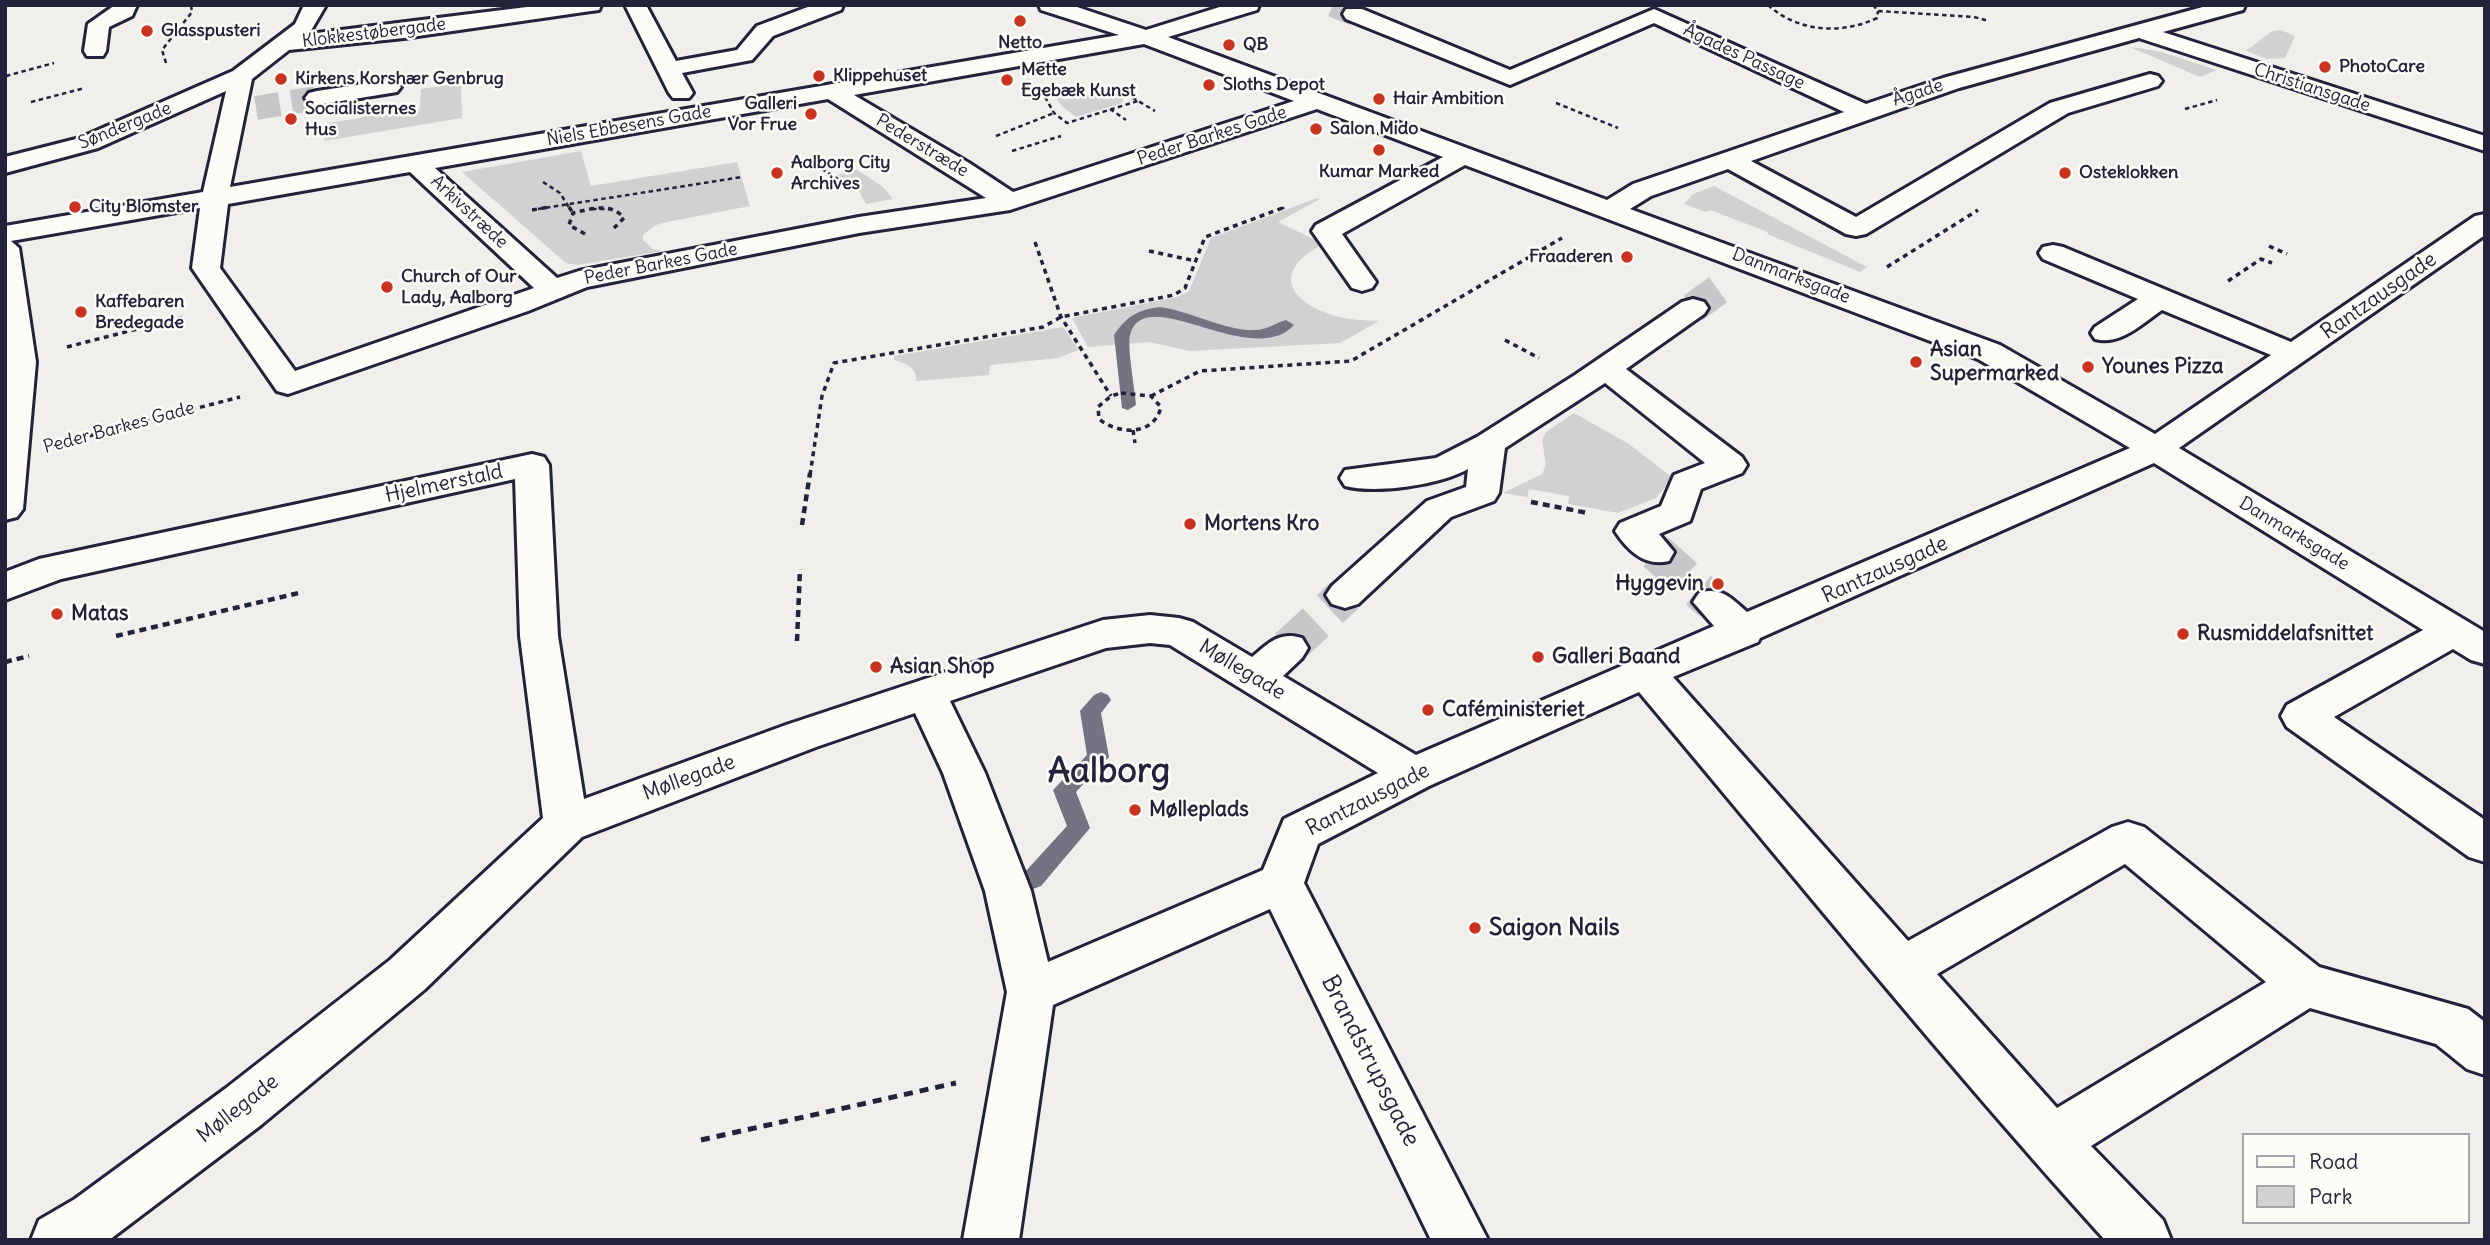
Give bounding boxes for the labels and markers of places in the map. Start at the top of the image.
marker: Netto [1012,13,1028,29]
place label: Glasspusteri [161,20,261,42]
marker: Glasspusteri [139,23,155,39]
place label: Netto [998,32,1042,54]
place label: QB [1243,34,1268,56]
marker: QB [1221,37,1237,53]
place label: PhotoCare [2339,56,2425,78]
place label: Mette Egebæk Kunst [1021,59,1136,102]
marker: PhotoCare [2317,59,2333,75]
place label: Klippehuset [833,65,927,87]
place label: Kirkens Korshær Genbrug [295,68,504,90]
marker: Klippehuset [811,68,827,84]
marker: Kirkens Korshær Genbrug [273,71,289,87]
marker: Mette Egebæk Kunst [999,72,1015,88]
place label: Sloths Depot [1223,74,1325,96]
marker: Sloths Depot [1201,77,1217,93]
place label: Hair Ambition [1393,88,1504,110]
marker: Hair Ambition [1371,91,1387,107]
place label: Galleri Vor Frue [728,93,797,136]
place label: Socialisternes Hus [305,98,416,140]
marker: Galleri Vor Frue [803,106,819,122]
marker: Socialisternes Hus [283,111,299,127]
place label: Salon Mido [1330,118,1418,140]
marker: Salon Mido [1308,121,1324,137]
marker: Kumar Marked [1371,142,1387,158]
place label: Aalborg City Archives [791,152,891,194]
place label: Kumar Marked [1319,161,1439,183]
place label: Osteklokken [2079,162,2178,184]
marker: Aalborg City Archives [769,165,785,181]
marker: Osteklokken [2057,165,2073,181]
place label: City Blomster [89,196,198,218]
marker: City Blomster [67,199,83,215]
place label: Fraaderen [1529,246,1613,268]
marker: Fraaderen [1619,249,1635,265]
place label: Church of Our Lady, Aalborg [401,266,517,308]
marker: Church of Our Lady, Aalborg [379,279,395,295]
place label: Kaffebaren Bredegade [95,291,184,334]
marker: Kaffebaren Bredegade [73,304,89,320]
place label: Asian Supermarked [1930,337,2059,387]
marker: Asian Supermarked [1908,354,1924,370]
place label: Younes Pizza [2102,354,2224,380]
marker: Younes Pizza [2080,359,2096,375]
place label: Mortens Kro [1204,511,1319,537]
marker: Mortens Kro [1182,516,1198,532]
place label: Hyggevin [1615,571,1704,597]
marker: Hyggevin [1710,576,1726,592]
place label: Matas [71,601,128,627]
marker: Matas [49,606,65,622]
place label: Rusmiddelafsnittet [2197,621,2373,647]
marker: Rusmiddelafsnittet [2175,626,2191,642]
place label: Galleri Baand [1552,644,1680,670]
marker: Galleri Baand [1530,649,1546,665]
place label: Asian Shop [890,654,994,680]
marker: Asian Shop [868,659,884,675]
place label: Caféministeriet [1442,697,1585,723]
marker: Caféministeriet [1420,702,1436,718]
place label: Mølleplads [1149,797,1249,823]
marker: Mølleplads [1127,802,1143,818]
place label: Saigon Nails [1489,914,1620,942]
marker: Saigon Nails [1467,920,1483,936]

